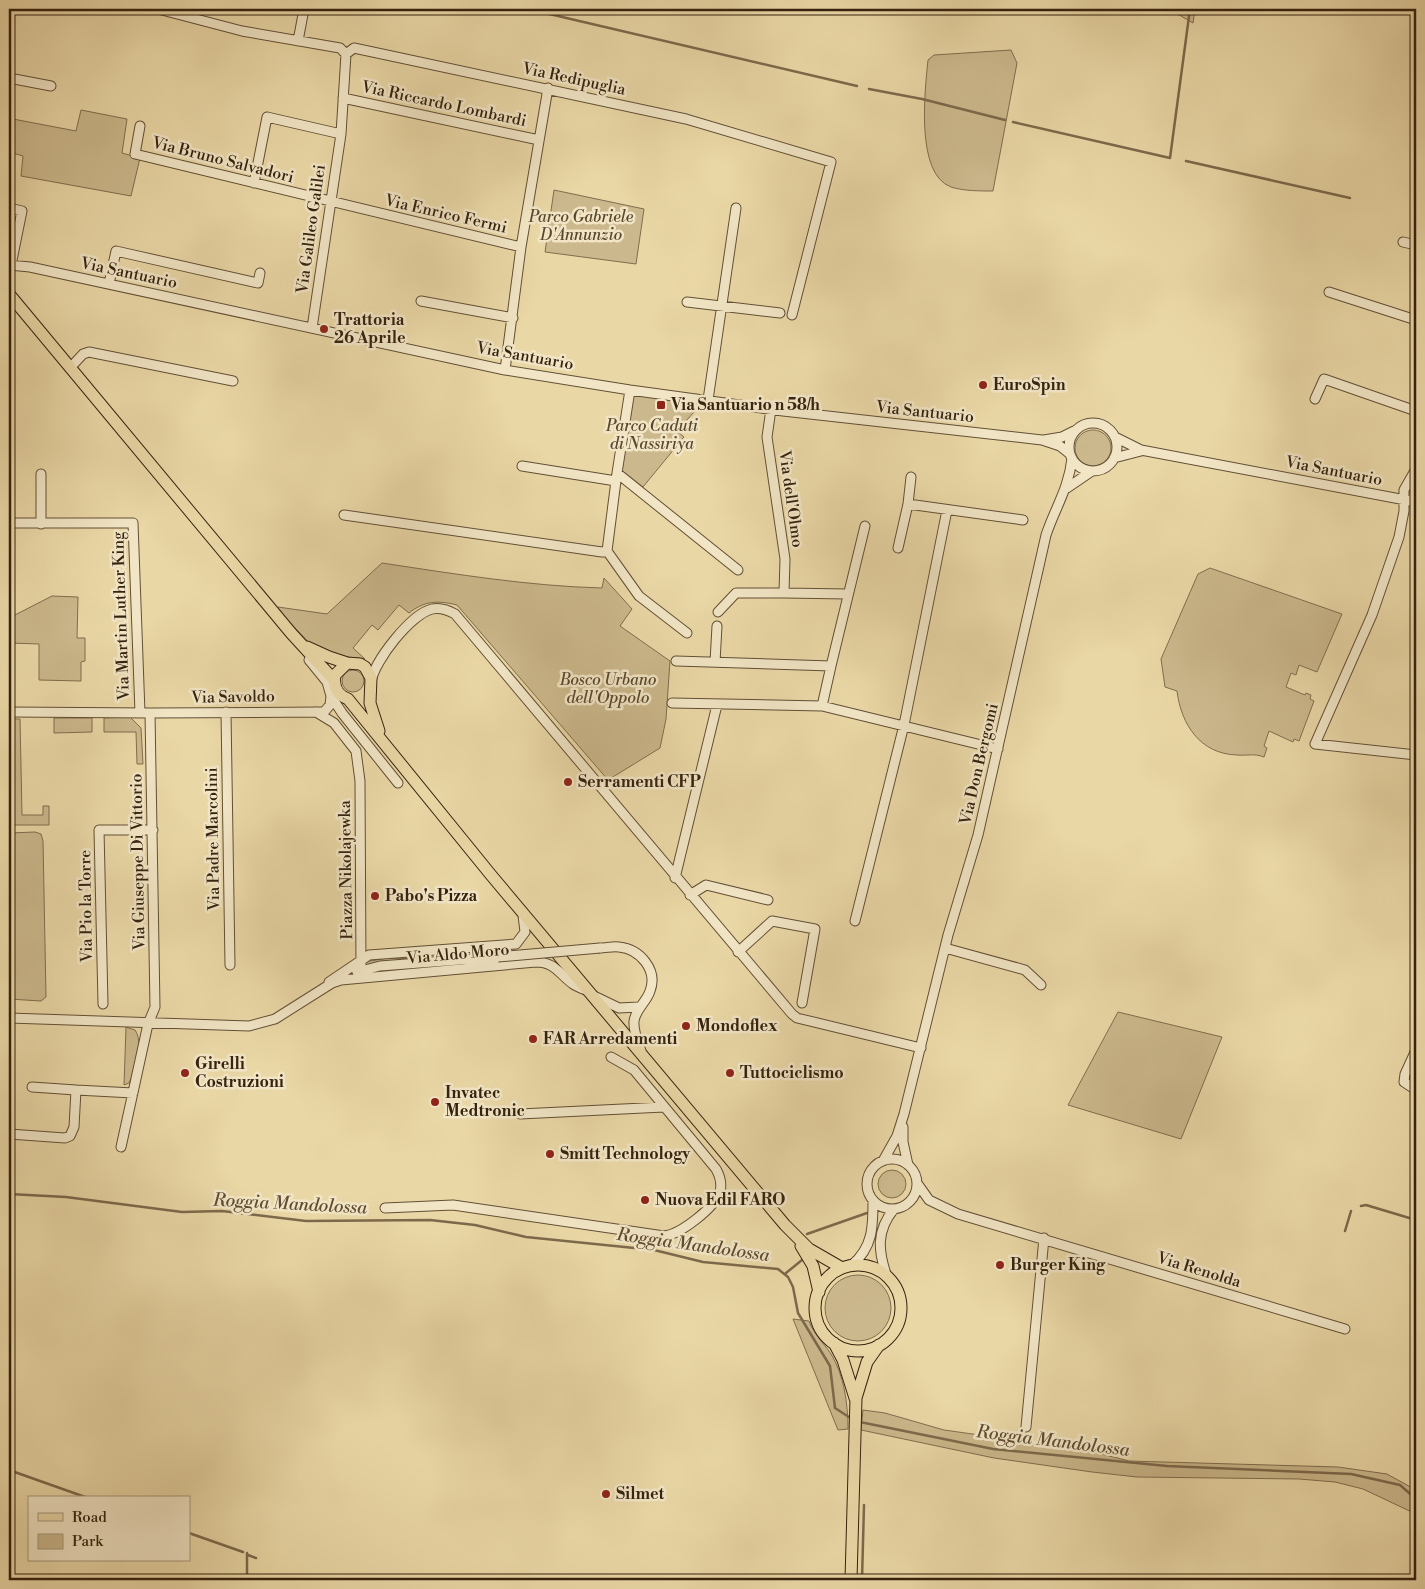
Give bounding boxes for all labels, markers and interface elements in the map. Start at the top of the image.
street label: Via Redipuglia [519,58,628,100]
street label: Via Riccardo Lombardi [359,77,528,131]
street label: Via Bruno Salvadori [149,132,296,187]
street label: Via Galileo Galilei [292,163,330,296]
street label: Via Enrico Fermi [382,190,509,238]
park label: Parco Gabriele D'Annunzio [528,207,634,245]
street label: Via Santuario [78,253,179,293]
place label: Trattoria 26 Aprile [334,310,406,348]
marker: Trattoria 26 Aprile [318,323,330,335]
street label: Via Santuario [474,337,575,374]
place label: EuroSpin [993,375,1066,395]
marker: EuroSpin [977,379,989,391]
place label: Via Santuario n 58/h [670,395,820,415]
street label: Via Santuario [874,397,975,427]
marker: Via Santuario n 58/h [655,399,667,411]
park label: Parco Caduti di Nassiriya [605,416,698,454]
street label: Via dell'Olmo [774,448,808,549]
street label: Via Santuario [1283,452,1384,490]
street label: Via Martin Luther King [108,531,134,702]
park label: Bosco Urbano dell'Oppolo [559,670,656,708]
street label: Via Savoldo [190,686,275,708]
street label: Via Don Bergomi [955,701,1003,828]
street label: Via Padre Marcolini [202,767,224,912]
place label: Serramenti CFP [578,772,702,792]
street label: Via Giuseppe Di Vittorio [126,774,150,951]
marker: Serramenti CFP [562,776,574,788]
street label: Piazza Nikolajewka [335,799,357,940]
street label: Via Pio la Torre [75,849,97,964]
place label: Pabo's Pizza [385,886,478,906]
marker: Pabo's Pizza [369,890,381,902]
street label: Via Aldo Moro [405,940,510,969]
place label: Mondoflex [696,1016,778,1036]
marker: Mondoflex [680,1020,692,1032]
place label: FAR Arredamenti [543,1029,677,1049]
marker: FAR Arredamenti [527,1033,539,1045]
place label: Girelli Costruzioni [195,1054,284,1092]
place label: Tuttociclismo [740,1063,844,1083]
marker: Girelli Costruzioni [179,1067,191,1079]
marker: Tuttociclismo [724,1067,736,1079]
place label: Invatec Medtronic [445,1083,525,1121]
marker: Invatec Medtronic [429,1096,441,1108]
place label: Smitt Technology [560,1144,691,1164]
marker: Smitt Technology [544,1148,556,1160]
water label: Roggia Mandolossa [211,1188,369,1220]
place label: Nuova Edil FARO [655,1190,786,1210]
marker: Nuova Edil FARO [639,1194,651,1206]
water label: Roggia Mandolossa [614,1223,772,1267]
street label: Via Renolda [1154,1247,1244,1292]
place label: Burger King [1010,1255,1106,1275]
marker: Burger King [994,1259,1006,1271]
water label: Roggia Mandolossa [974,1420,1132,1462]
place label: Silmet [616,1484,665,1504]
marker: Silmet [600,1488,612,1500]
legend [28,1496,190,1562]
text: Road [72,1508,107,1527]
text: Park [72,1532,104,1551]

